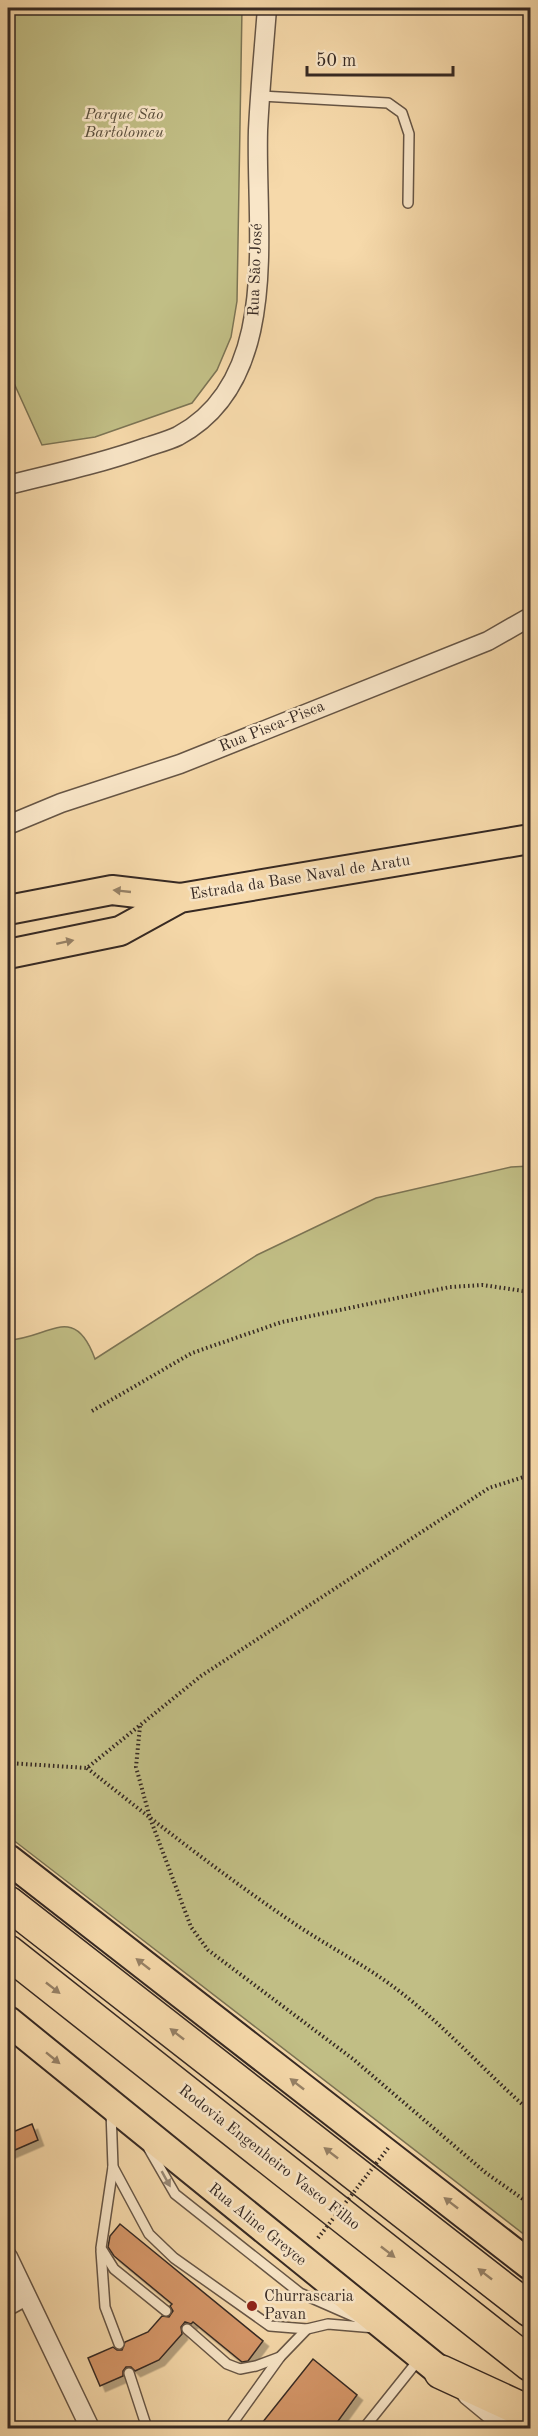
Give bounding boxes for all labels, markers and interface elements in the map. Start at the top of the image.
scale bar [307,39,452,77]
text: 50 m [316,52,356,70]
park label: Parque São Bartolomeu [83,107,164,141]
street label: Rua São José [246,223,266,317]
street label: Rua Pisca-Pisca [217,699,327,755]
street label: Estrada da Base Naval de Aratu [189,853,412,903]
one-way arrow [112,886,131,896]
one-way arrow [56,937,74,947]
one-way arrow [135,1958,151,1971]
one-way arrow [46,1982,61,1994]
one-way arrow [170,2029,185,2041]
one-way arrow [45,2052,61,2065]
one-way arrow [290,2078,305,2090]
street label: Rodovia Engenheiro Vasco Filho [175,2082,363,2234]
one-way arrow [324,2148,339,2160]
one-way arrow [161,2171,171,2188]
street label: Rua Aline Greyce [205,2181,309,2269]
one-way arrow [443,2197,459,2210]
one-way arrow [380,2246,396,2259]
one-way arrow [477,2267,493,2280]
place label: Churrascaria Pavan [264,2289,354,2323]
marker: Churrascaria Pavan [245,2299,259,2313]

